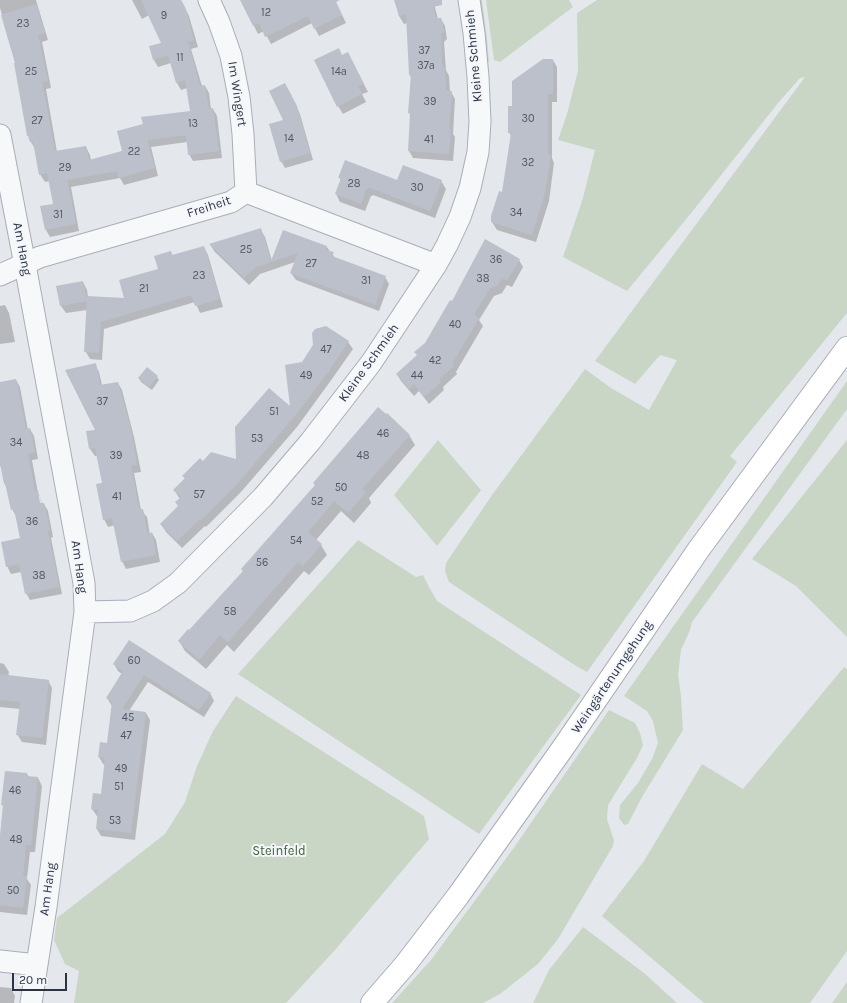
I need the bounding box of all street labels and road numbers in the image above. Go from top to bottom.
street label: Kleine Schmieh [462,9,486,103]
street label: Im Wingert [224,60,250,128]
street label: Freiheit [185,193,233,221]
street label: Am Hang [9,221,35,277]
street label: Kleine Schmieh [335,321,403,405]
street label: Am Hang [68,539,90,595]
street label: Weingärtenumgehung [568,617,656,737]
street label: Am Hang [37,861,59,917]

